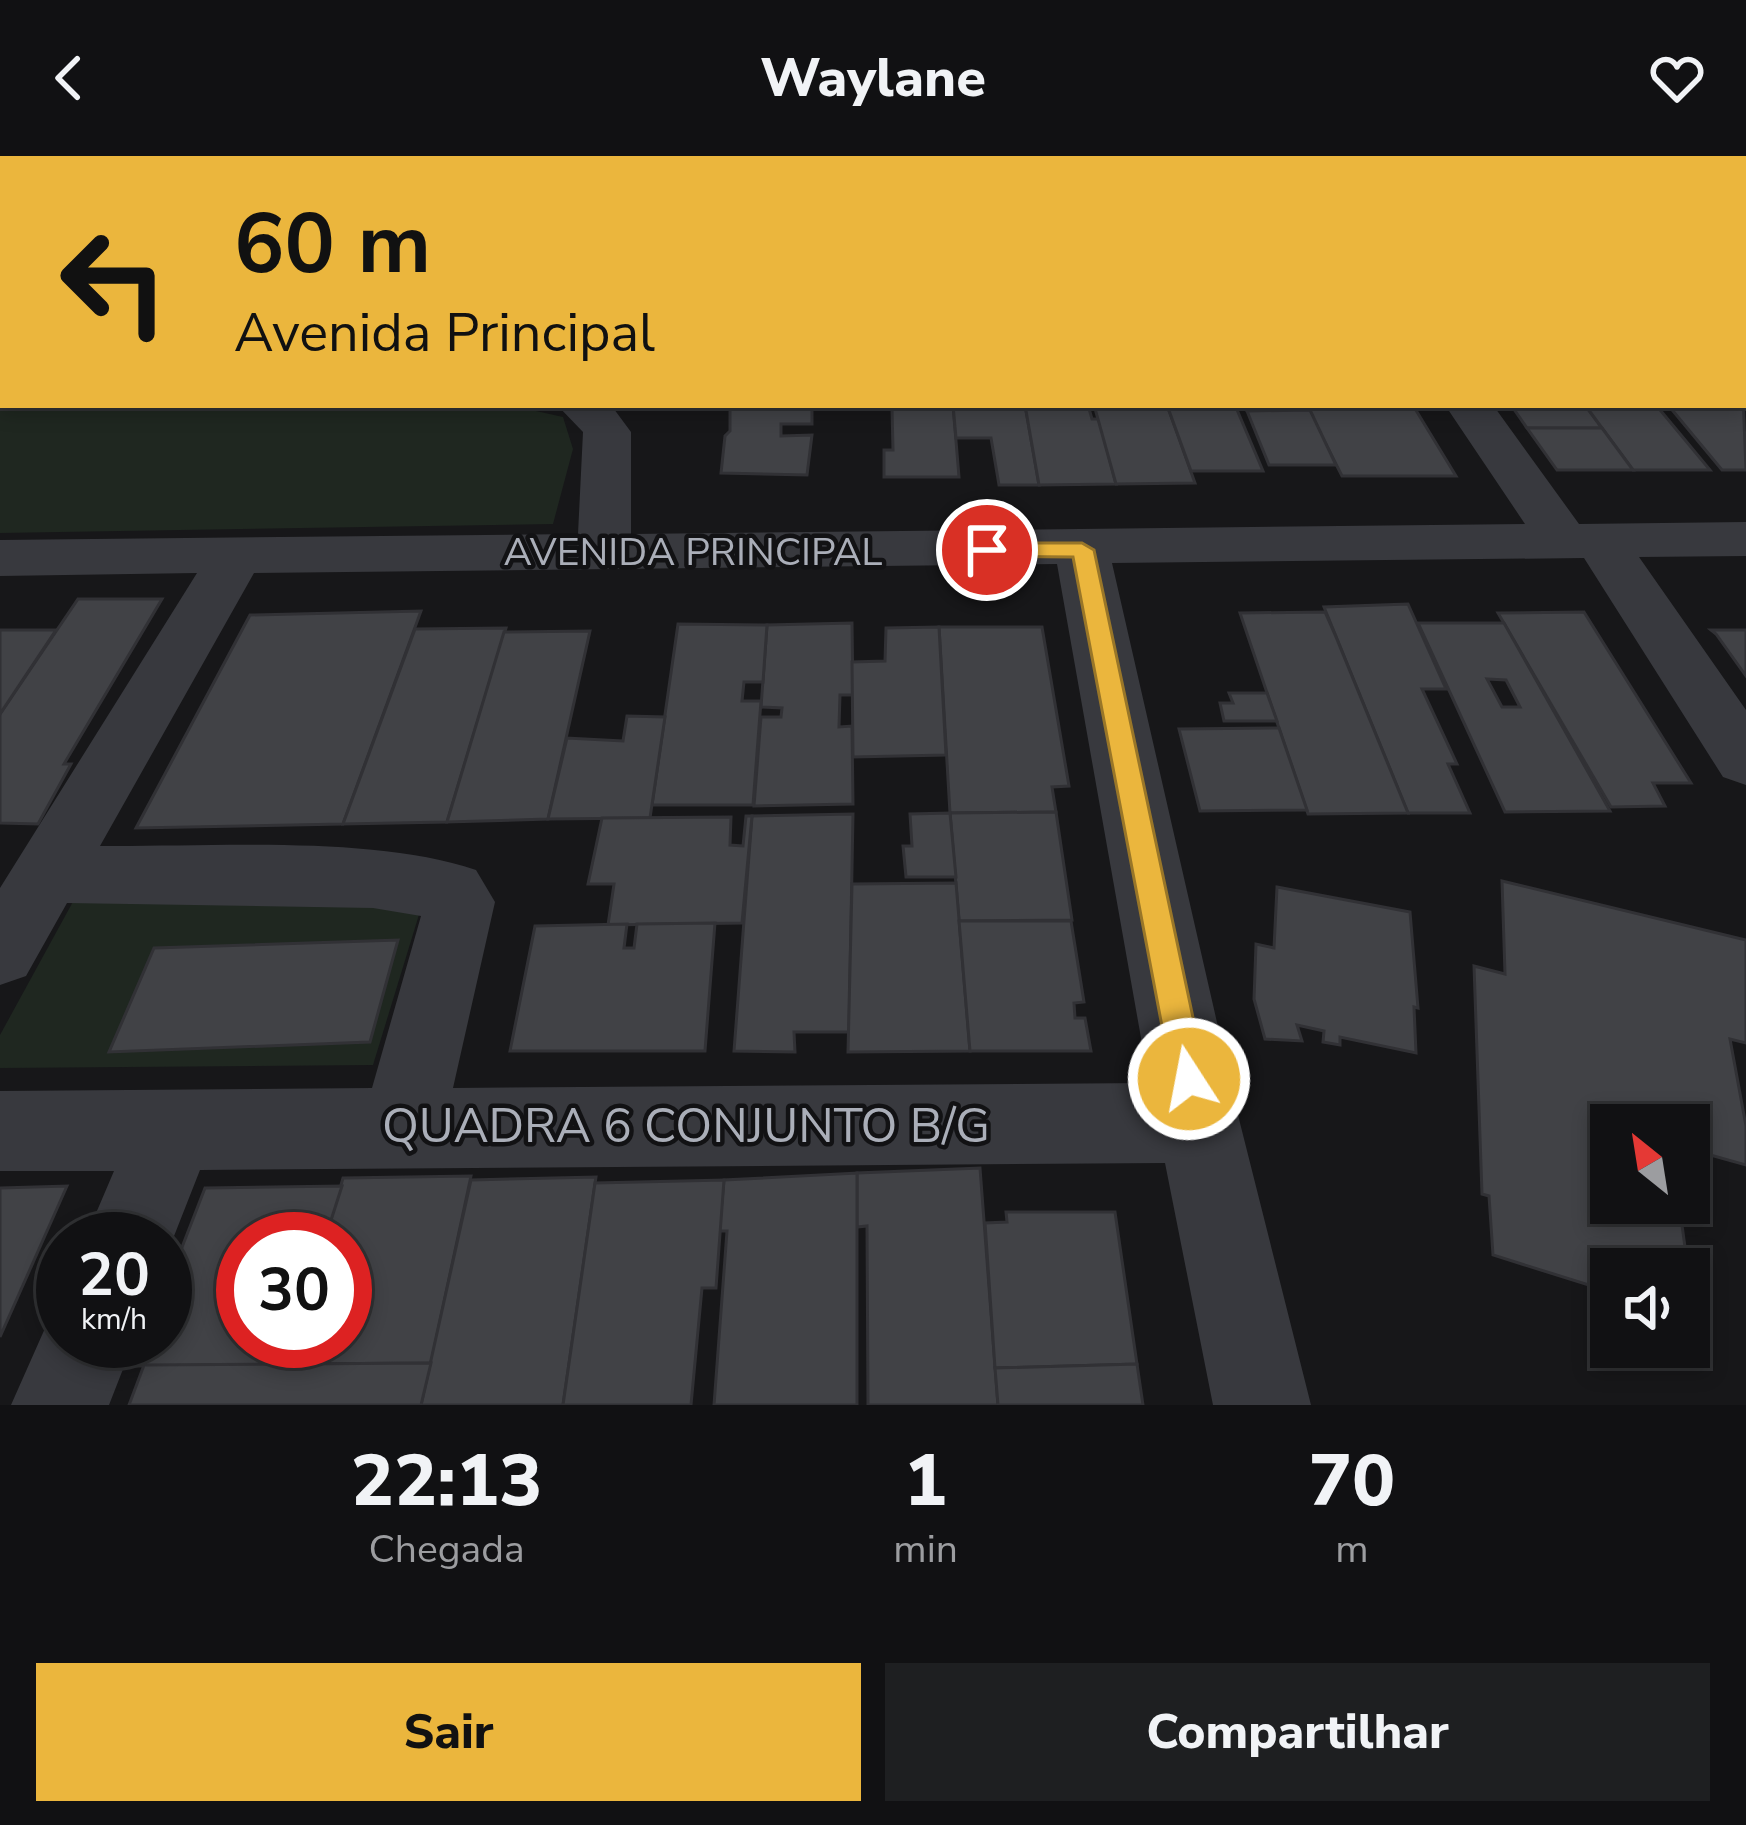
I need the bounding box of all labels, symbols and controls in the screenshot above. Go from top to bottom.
text: Waylane [760,41,986,115]
icon: back [36,45,102,111]
icon: heart [1644,45,1710,111]
text: 60 m [234,187,431,302]
icon: left [36,204,192,360]
text: Avenida Principal [234,296,655,370]
pin [936,499,1038,601]
icon: arrive [954,517,1020,583]
street label: AVENIDA PRINCIPAL [503,526,883,579]
position arrow [1126,1016,1252,1142]
street label: QUADRA 6 CONJUNTO B/G [382,1093,990,1159]
north arrow [1590,1104,1710,1224]
map controls [1590,1104,1710,1368]
speed limit sign: 30 [216,1212,372,1368]
text: 20 [78,1234,150,1316]
button: sound [1590,1248,1710,1368]
text: km/h [81,1299,147,1340]
text: 22:13 [351,1432,542,1530]
text: 1 [904,1432,947,1530]
text: 70 [1309,1432,1395,1530]
text: Chegada [369,1523,525,1576]
text: min [893,1523,958,1576]
text: m [1335,1523,1369,1576]
button: Sair [36,1663,861,1801]
button: Compartilhar [885,1663,1710,1801]

